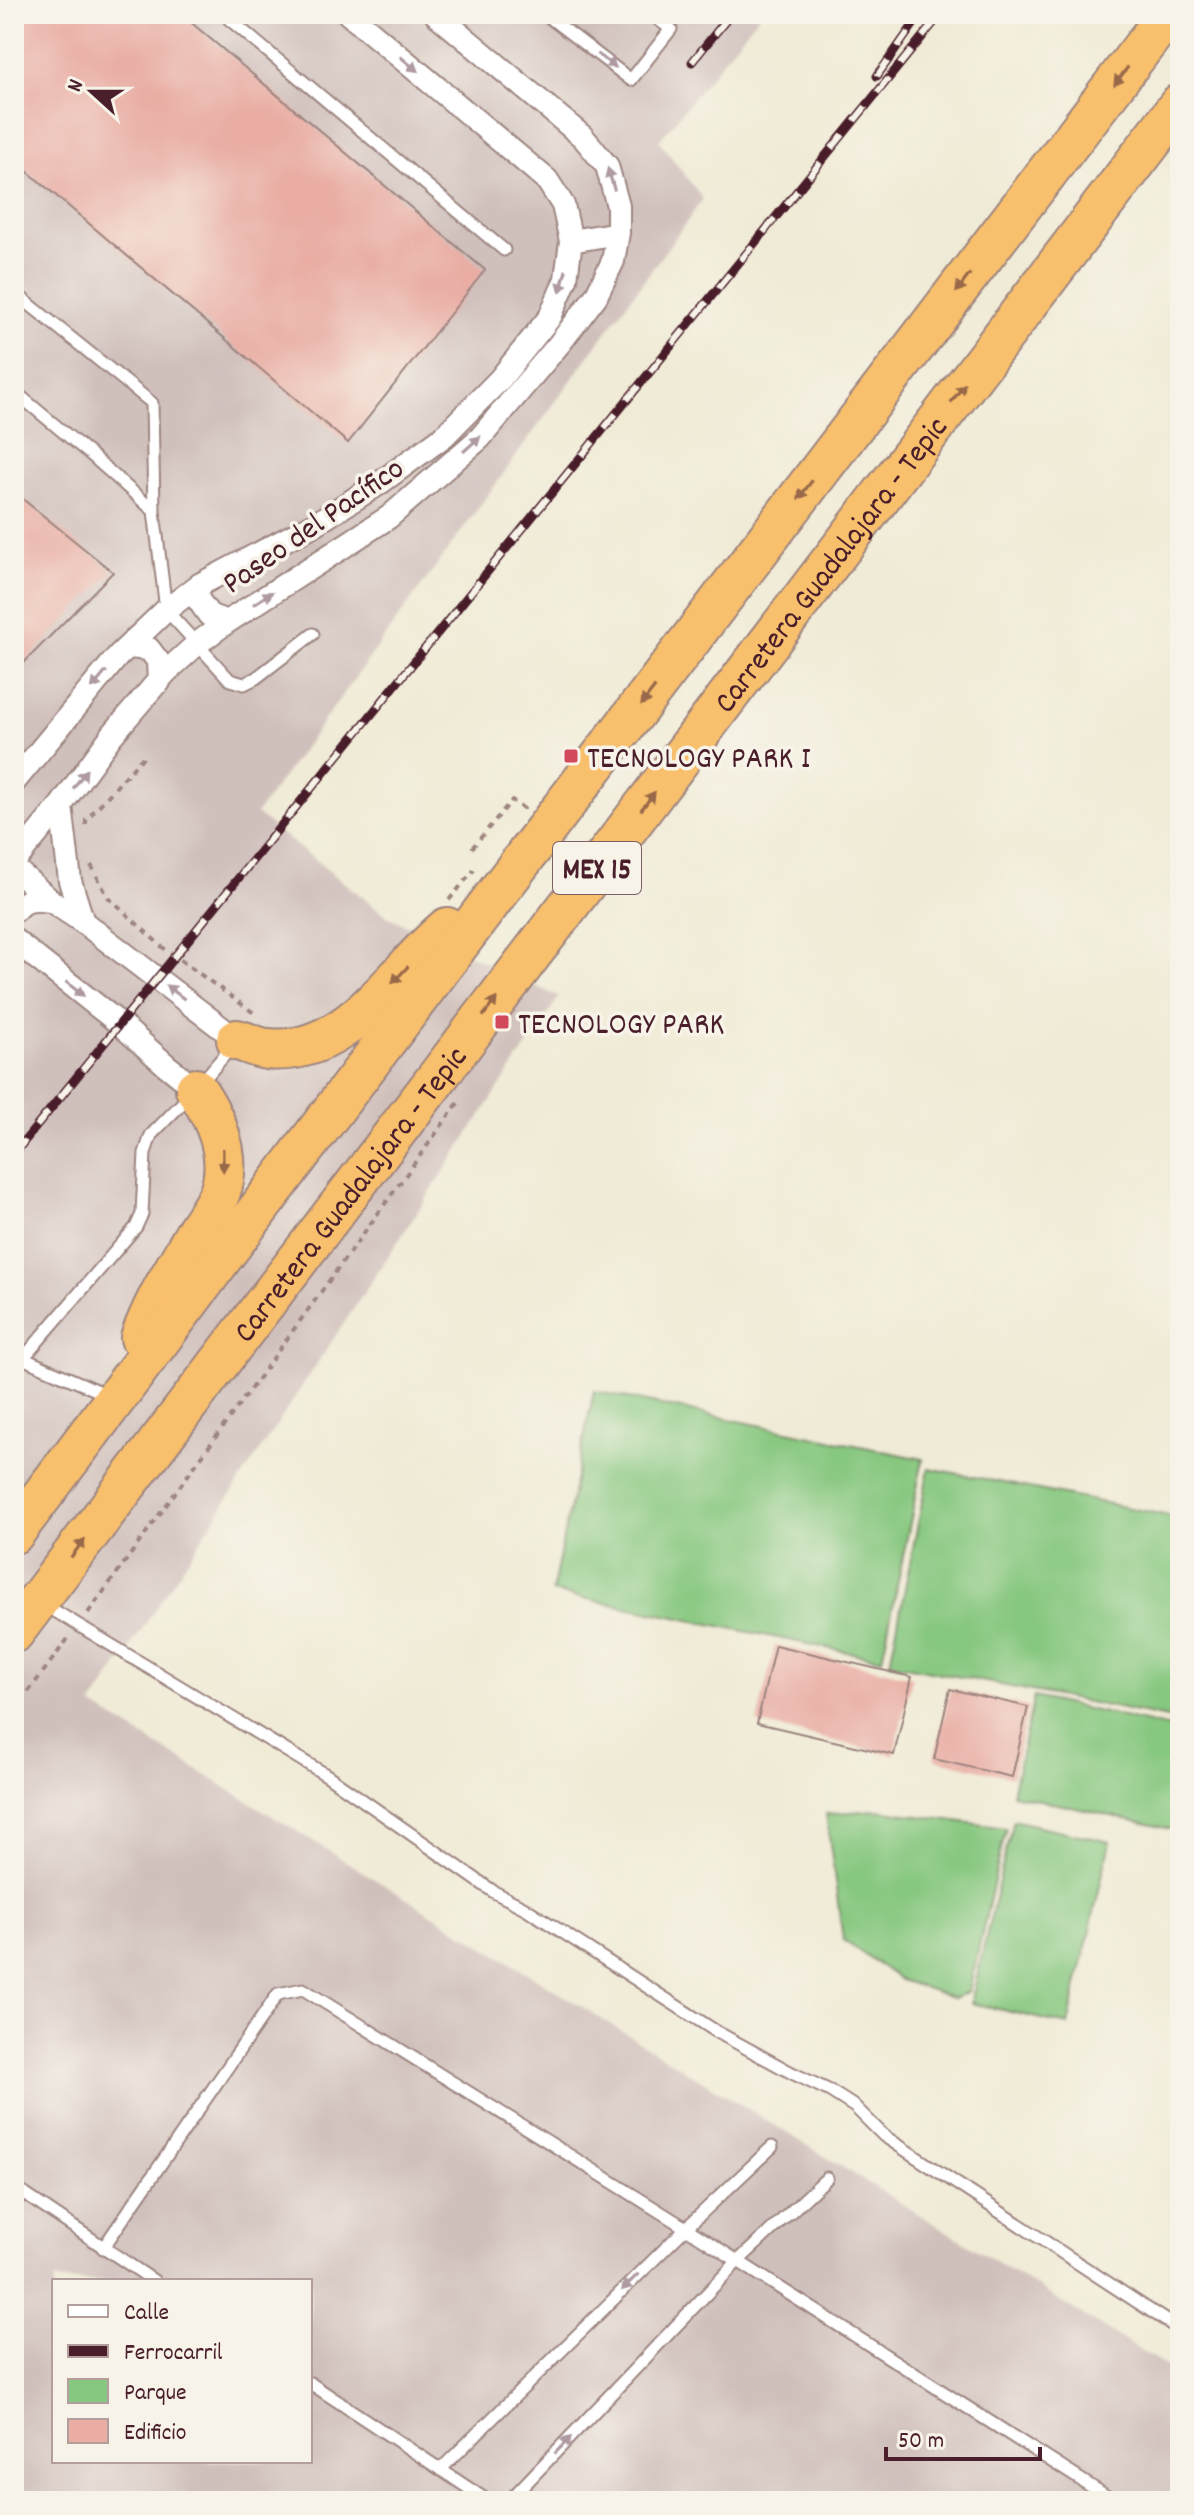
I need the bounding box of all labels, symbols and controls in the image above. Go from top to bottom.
north arrow [52,52,132,132]
one-way arrow [597,53,617,69]
one-way arrow [399,55,419,72]
one-way arrow [1113,66,1129,86]
text: N [60,75,93,97]
one-way arrow [604,166,617,190]
one-way arrow [557,269,569,294]
one-way arrow [956,273,972,293]
one-way arrow [950,383,966,404]
street label: Carretera Guadalajara - Tepic [705,408,962,725]
one-way arrow [463,436,482,454]
street label: Paseo del Pacífico [214,448,415,608]
one-way arrow [798,479,814,500]
one-way arrow [253,591,274,606]
one-way arrow [90,669,107,690]
one-way arrow [640,686,656,706]
place label: TECNOLOGY PARK I [587,738,811,784]
marker: TECNOLOGY PARK I [562,747,580,765]
one-way arrow [72,768,88,790]
one-way arrow [640,790,656,811]
road number: MEX 15 [553,842,641,894]
one-way arrow [391,965,409,984]
one-way arrow [65,980,85,996]
one-way arrow [165,984,185,1000]
one-way arrow [482,997,498,1017]
place label: TECNOLOGY PARK [518,1004,724,1050]
marker: TECNOLOGY PARK [493,1013,511,1031]
street label: Carretera Guadalajara - Tepic [225,1038,481,1354]
one-way arrow [216,1148,229,1173]
one-way arrow [70,1538,86,1558]
one-way arrow [621,2273,640,2291]
legend [52,2279,312,2463]
text: Calle [124,2297,169,2331]
text: Ferrocarril [124,2337,223,2371]
text: Parque [124,2377,187,2411]
scale bar [886,2411,1040,2461]
text: Edificio [124,2417,186,2451]
text: 50 m [898,2425,944,2459]
one-way arrow [553,2435,571,2454]

